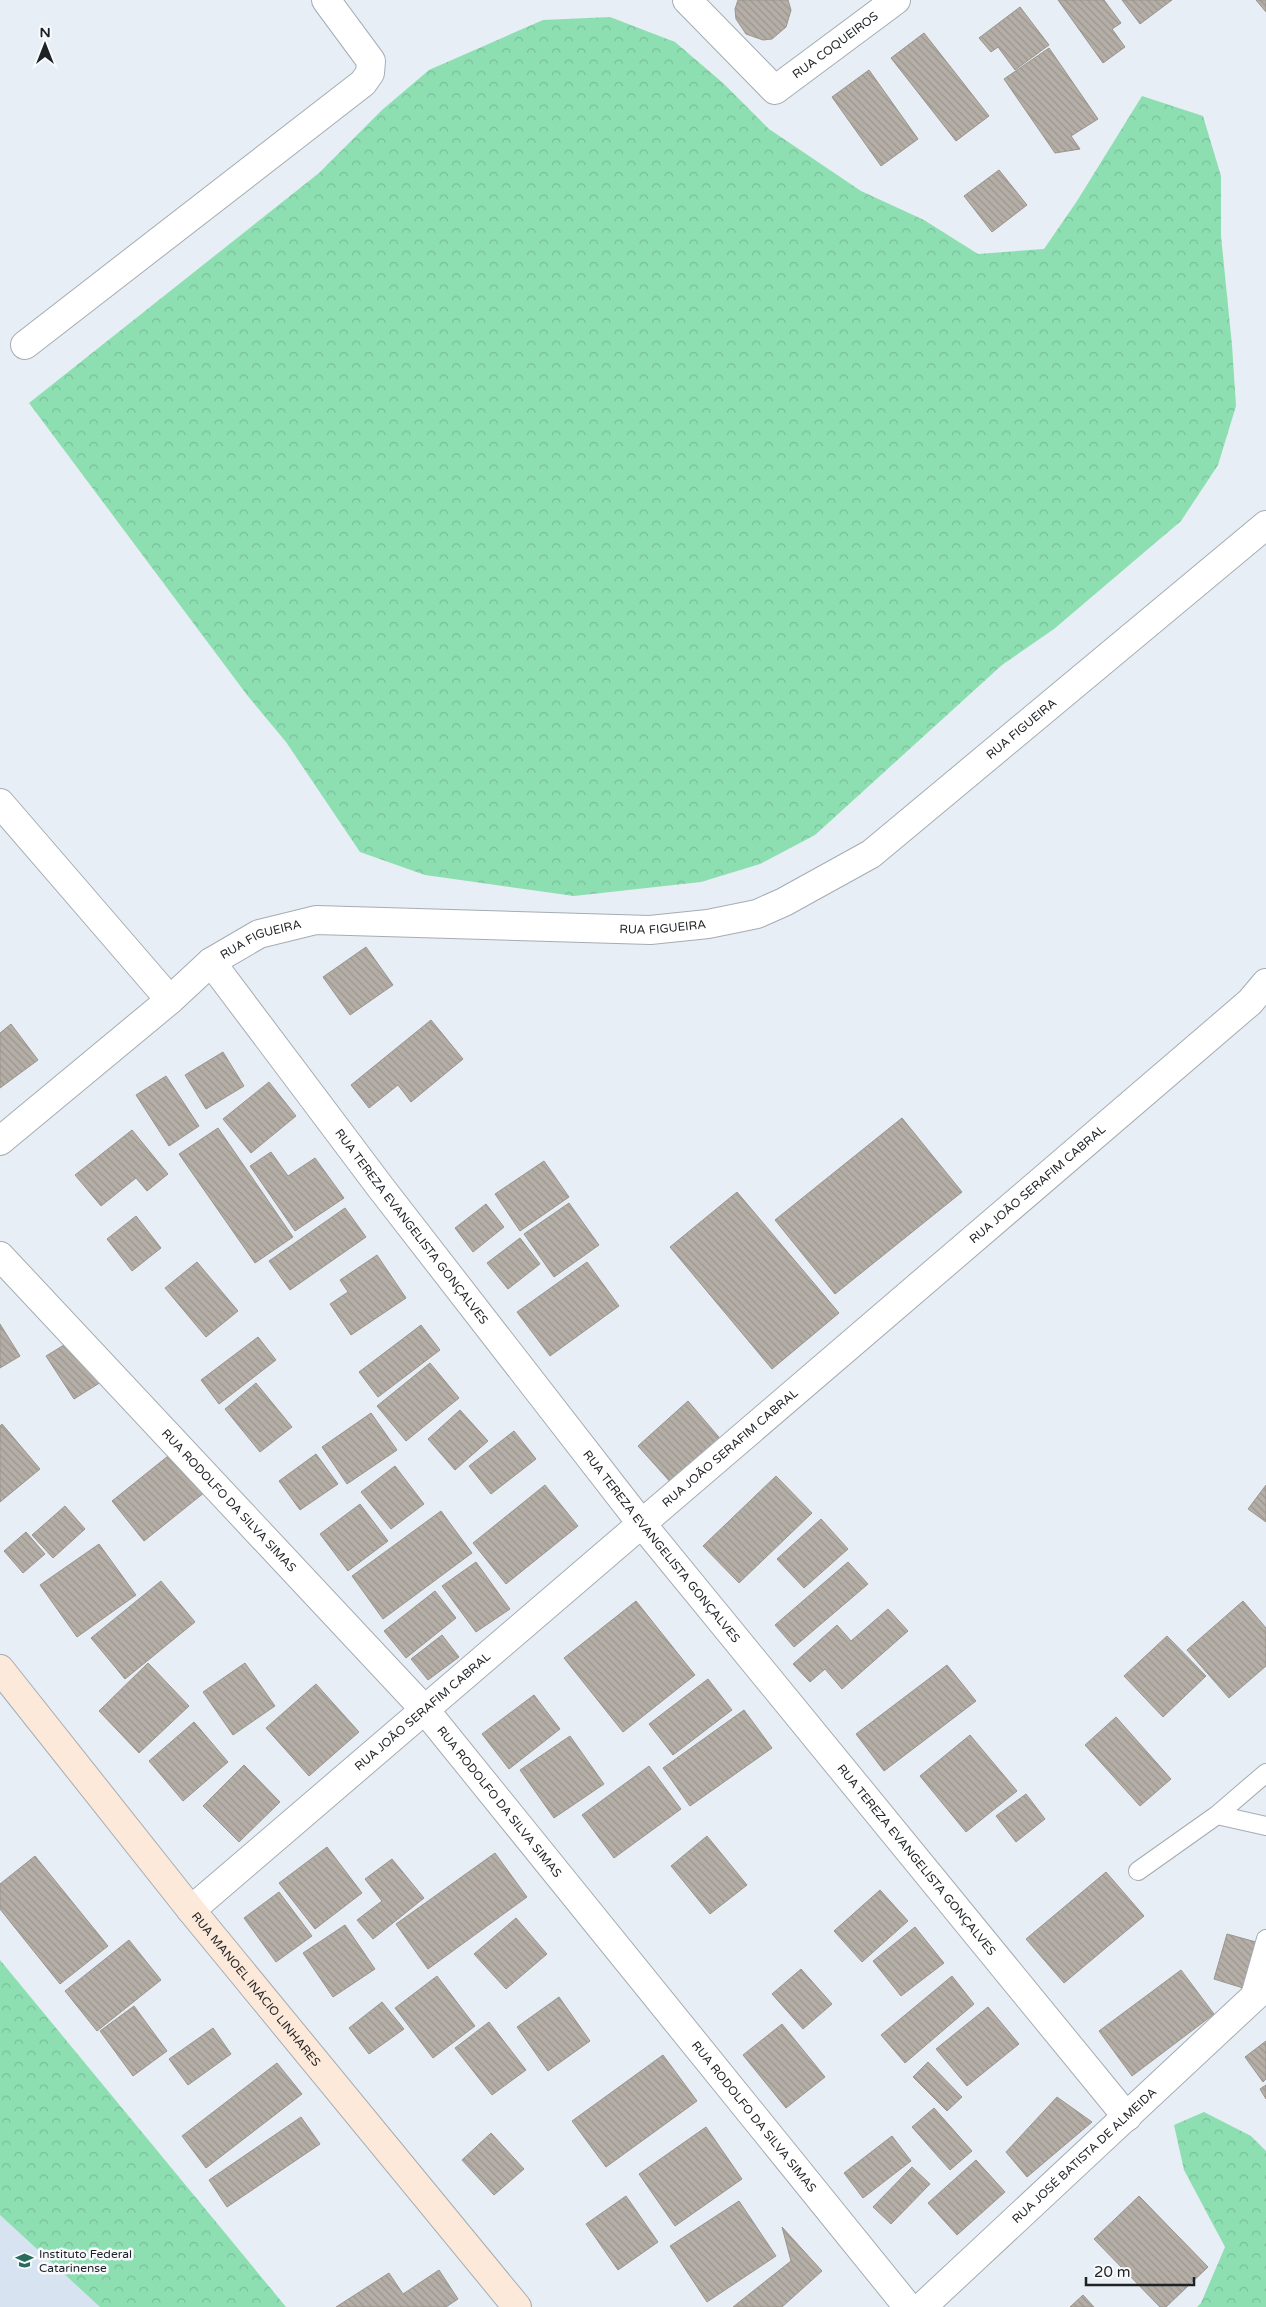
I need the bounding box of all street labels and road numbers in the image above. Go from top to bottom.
street label: RUA COQUEIROS [790,9,881,82]
street label: RUA FIGUEIRA [983,696,1059,762]
street label: RUA FIGUEIRA [218,917,303,962]
street label: RUA FIGUEIRA [619,917,707,937]
street label: RUA JOÃO SERAFIM CABRAL [967,1122,1108,1246]
street label: RUA TEREZA EVANGELISTA GONÇALVES [332,1126,491,1327]
street label: RUA JOÃO SERAFIM CABRAL [659,1386,801,1510]
street label: RUA RODOLFO DA SILVA SIMAS [159,1426,299,1575]
street label: RUA TEREZA EVANGELISTA GONÇALVES [580,1447,743,1645]
street label: RUA JOÃO SERAFIM CABRAL [352,1649,493,1774]
street label: RUA RODOLFO DA SILVA SIMAS [434,1724,565,1880]
street label: RUA TEREZA EVANGELISTA GONÇALVES [834,1761,999,1958]
street label: RUA MANOEL INÁCIO LINHARES [189,1909,323,2069]
street label: RUA RODOLFO DA SILVA SIMAS [689,2038,819,2195]
street label: RUA JOSÉ BATISTA DE ALMEIDA [1009,2085,1159,2226]

